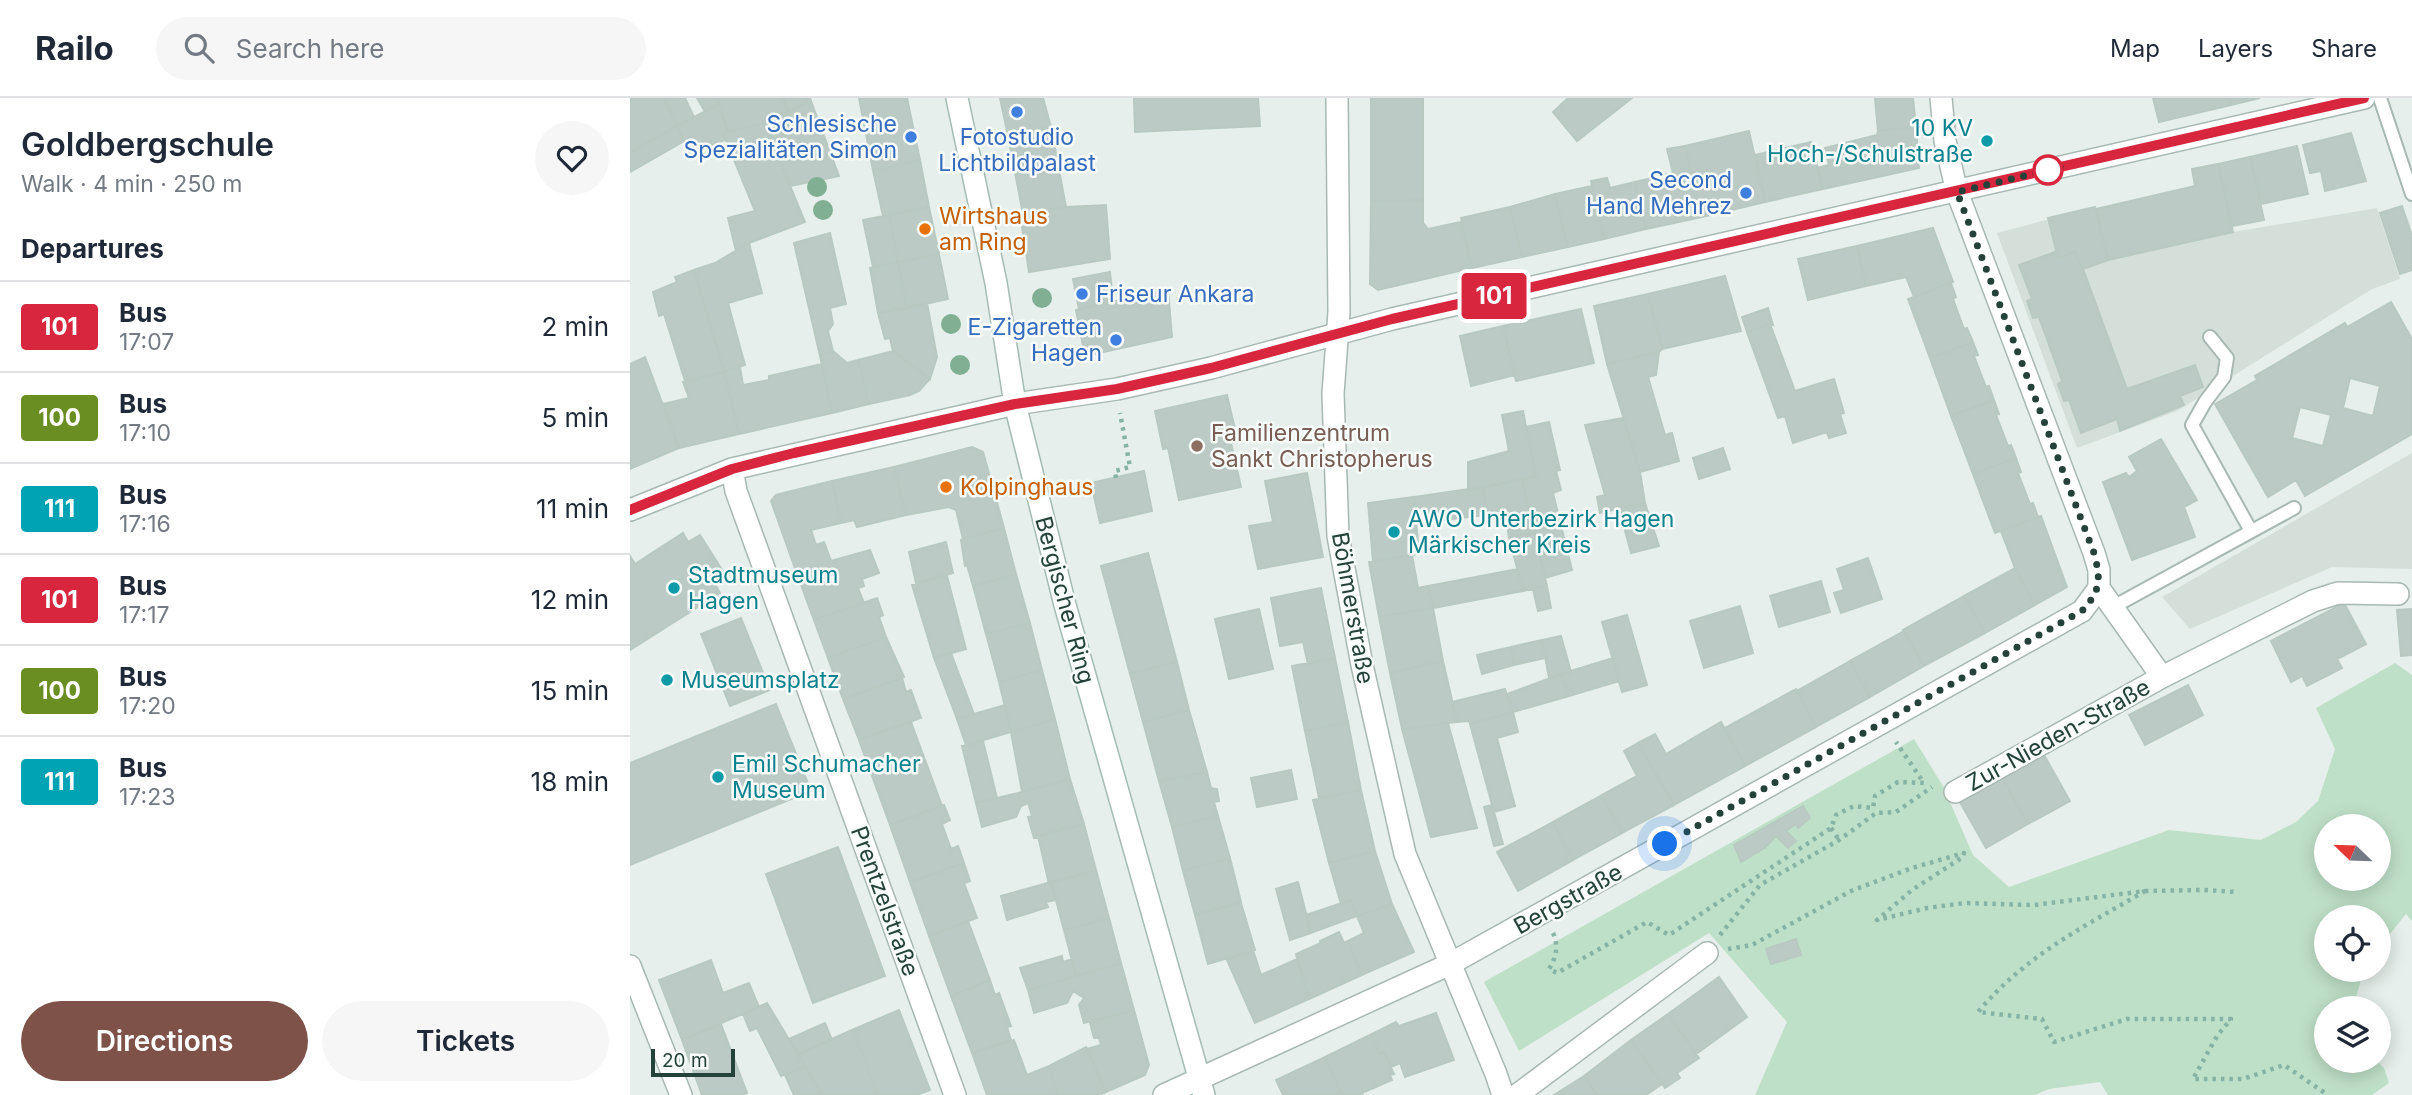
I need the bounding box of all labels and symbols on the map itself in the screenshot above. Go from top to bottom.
marker: Fotostudio Lichtbildpalast [1009,104,1025,120]
place label: Schlesische Spezialitäten Simon [684,110,897,164]
place label: 10 KV Hoch-/Schulstraße [1767,114,1973,168]
place label: Fotostudio Lichtbildpalast [938,123,1096,177]
marker: Schlesische Spezialitäten Simon [903,129,919,145]
marker: 10 KV Hoch-/Schulstraße [1979,133,1995,149]
unlabelled marker [2033,155,2063,185]
place label: Second Hand Mehrez [1586,166,1732,220]
marker: Second Hand Mehrez [1738,185,1754,201]
place label: Wirtshaus am Ring [939,202,1048,256]
marker: Wirtshaus am Ring [917,221,933,237]
line badge: 101 [1454,273,1534,319]
place label: Friseur Ankara [1096,280,1254,308]
marker: Friseur Ankara [1074,286,1090,302]
place label: E-Zigaretten Hagen [968,313,1102,367]
marker: E-Zigaretten Hagen [1108,332,1124,348]
place label: Familienzentrum Sankt Christopherus [1211,419,1433,473]
marker: Familienzentrum Sankt Christopherus [1189,438,1205,454]
place label: Kolpinghaus [960,473,1094,501]
marker: Kolpinghaus [938,479,954,495]
place label: AWO Unterbezirk Hagen Märkischer Kreis [1408,505,1674,559]
street label: Bergischer Ring [1029,513,1101,687]
marker: AWO Unterbezirk Hagen Märkischer Kreis [1386,524,1402,540]
street label: Böhmerstraße [1326,530,1380,686]
place label: Stadtmuseum Hagen [688,561,838,615]
marker: Stadtmuseum Hagen [666,580,682,596]
place label: Museumsplatz [681,666,840,694]
marker: Museumsplatz [659,672,675,688]
street label: Zur-Nieden-Straße [1961,673,2155,797]
place label: Emil Schumacher Museum [732,750,921,804]
marker: Emil Schumacher Museum [710,769,726,785]
north arrow [2314,814,2390,891]
street label: Prentzelstraße [845,822,925,980]
your location [1647,826,1682,861]
street label: Bergstraße [1509,858,1627,940]
scale bar [651,1046,735,1078]

